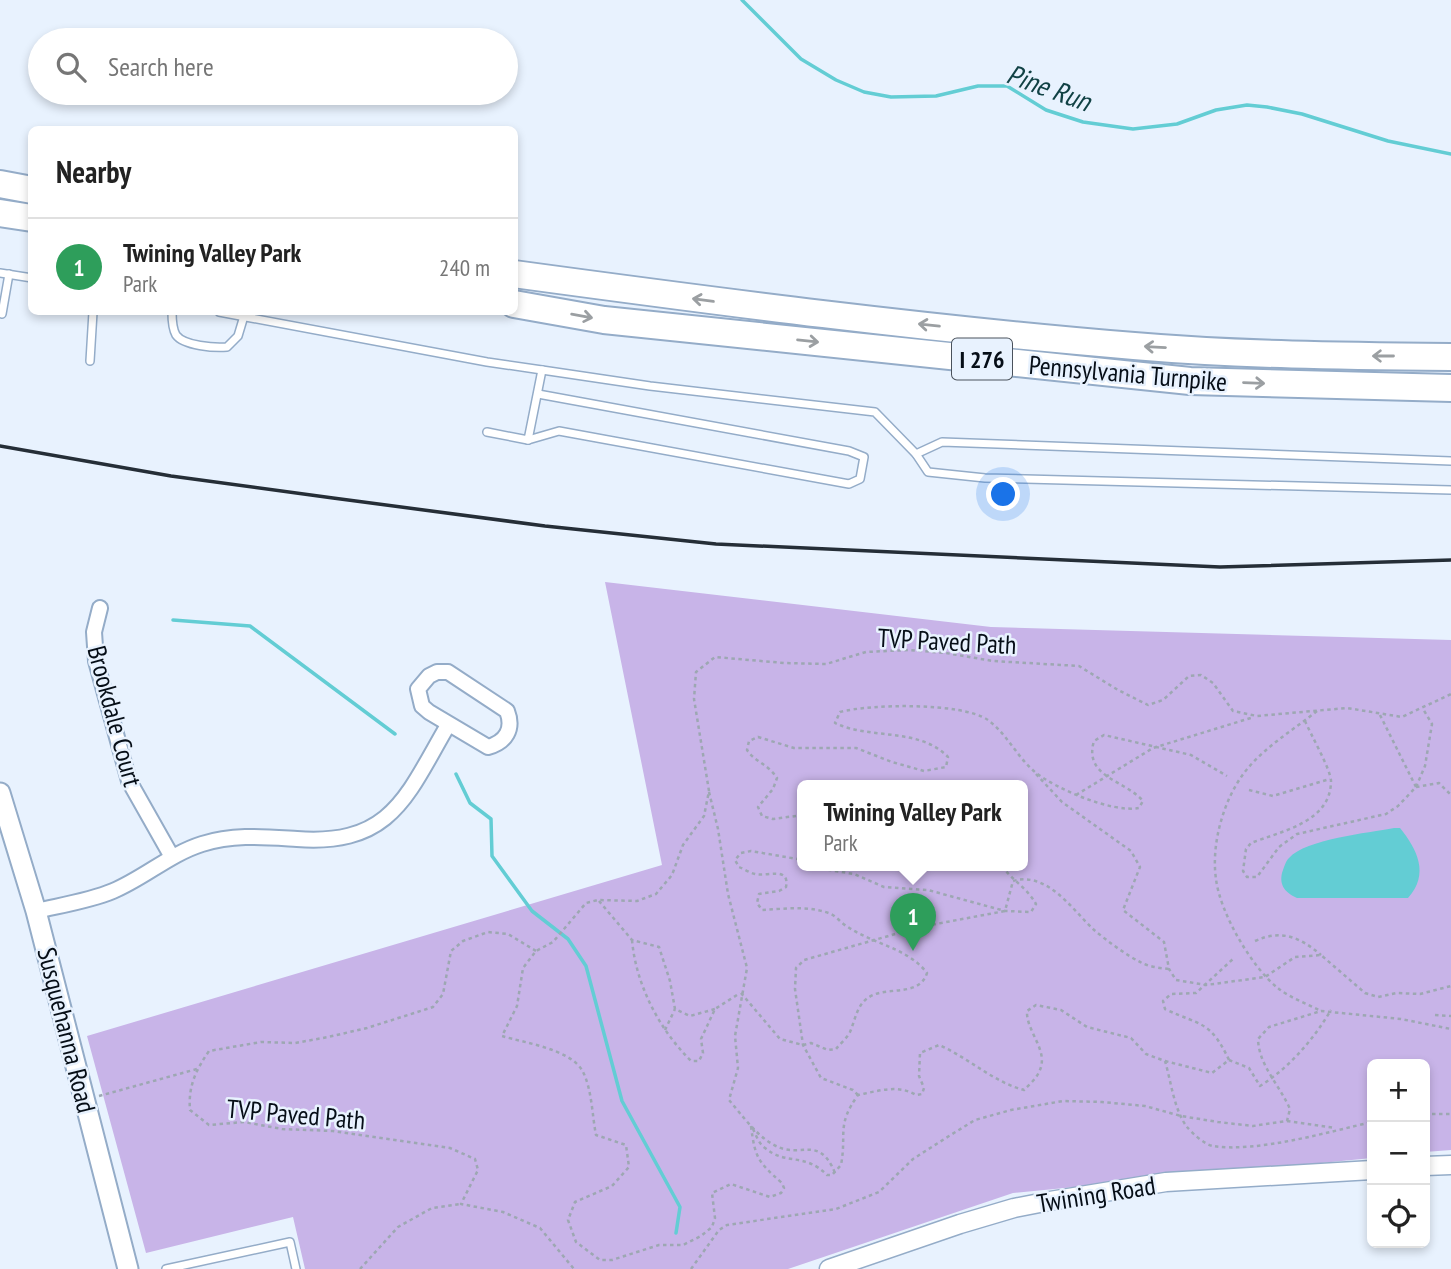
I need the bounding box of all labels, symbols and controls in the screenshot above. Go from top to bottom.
search box [28,28,518,105]
icon: search [52,48,90,86]
text: Search here [108,50,214,83]
water label: Pine Run [1002,55,1098,120]
text: Nearby [56,152,131,191]
text: Twining Valley Park [123,236,301,269]
text: 1 [74,253,85,282]
text: 240 m [439,253,490,282]
text: Park [123,269,157,298]
one-way arrow [692,293,715,306]
one-way arrow [570,310,593,324]
one-way arrow [918,318,941,331]
one-way arrow [796,335,819,348]
road number: I 276 [952,338,1012,380]
one-way arrow [1144,341,1167,354]
street label: Pennsylvania Turnpike [1028,348,1228,398]
one-way arrow [1372,349,1395,363]
one-way arrow [1242,376,1265,389]
your location [986,477,1020,511]
street label: TVP Paved Path [877,621,1017,661]
street label: Brookdale Court [80,642,150,790]
popup [797,780,1028,871]
text: Twining Valley Park [823,795,1002,828]
text: Park [823,828,858,857]
pin: 1 [890,893,936,951]
street label: Susquehanna Road [31,944,103,1116]
map controls [1367,1059,1430,1248]
button: + [1367,1059,1430,1122]
street label: TVP Paved Path [225,1092,367,1136]
button: − [1367,1122,1430,1185]
street label: Twining Road [1034,1168,1158,1220]
button: locate [1367,1185,1430,1248]

